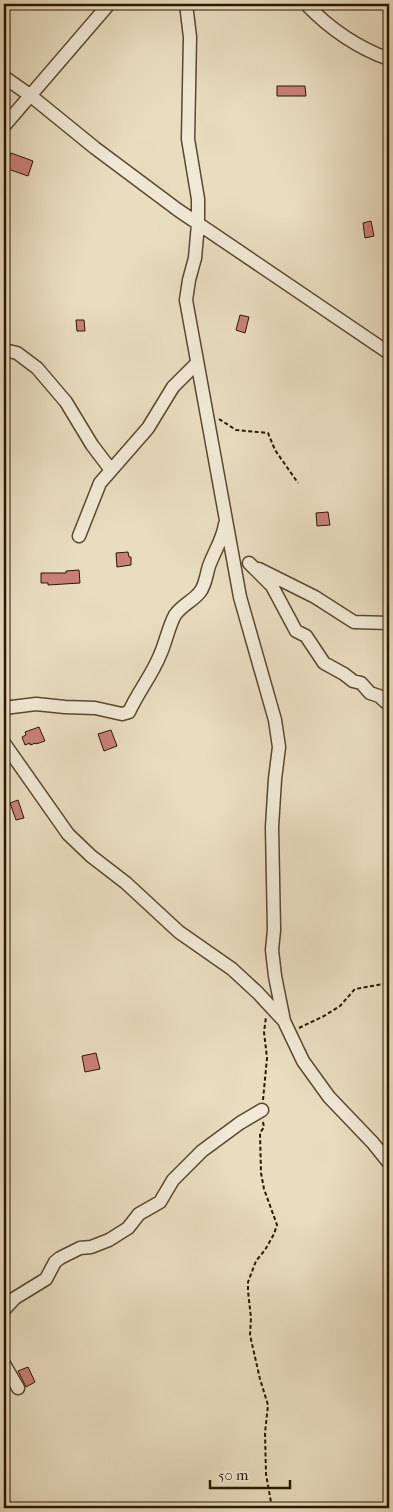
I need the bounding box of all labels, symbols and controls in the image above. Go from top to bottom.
scale bar [210,1457,290,1489]
text: 50 m [218,1466,249,1484]

